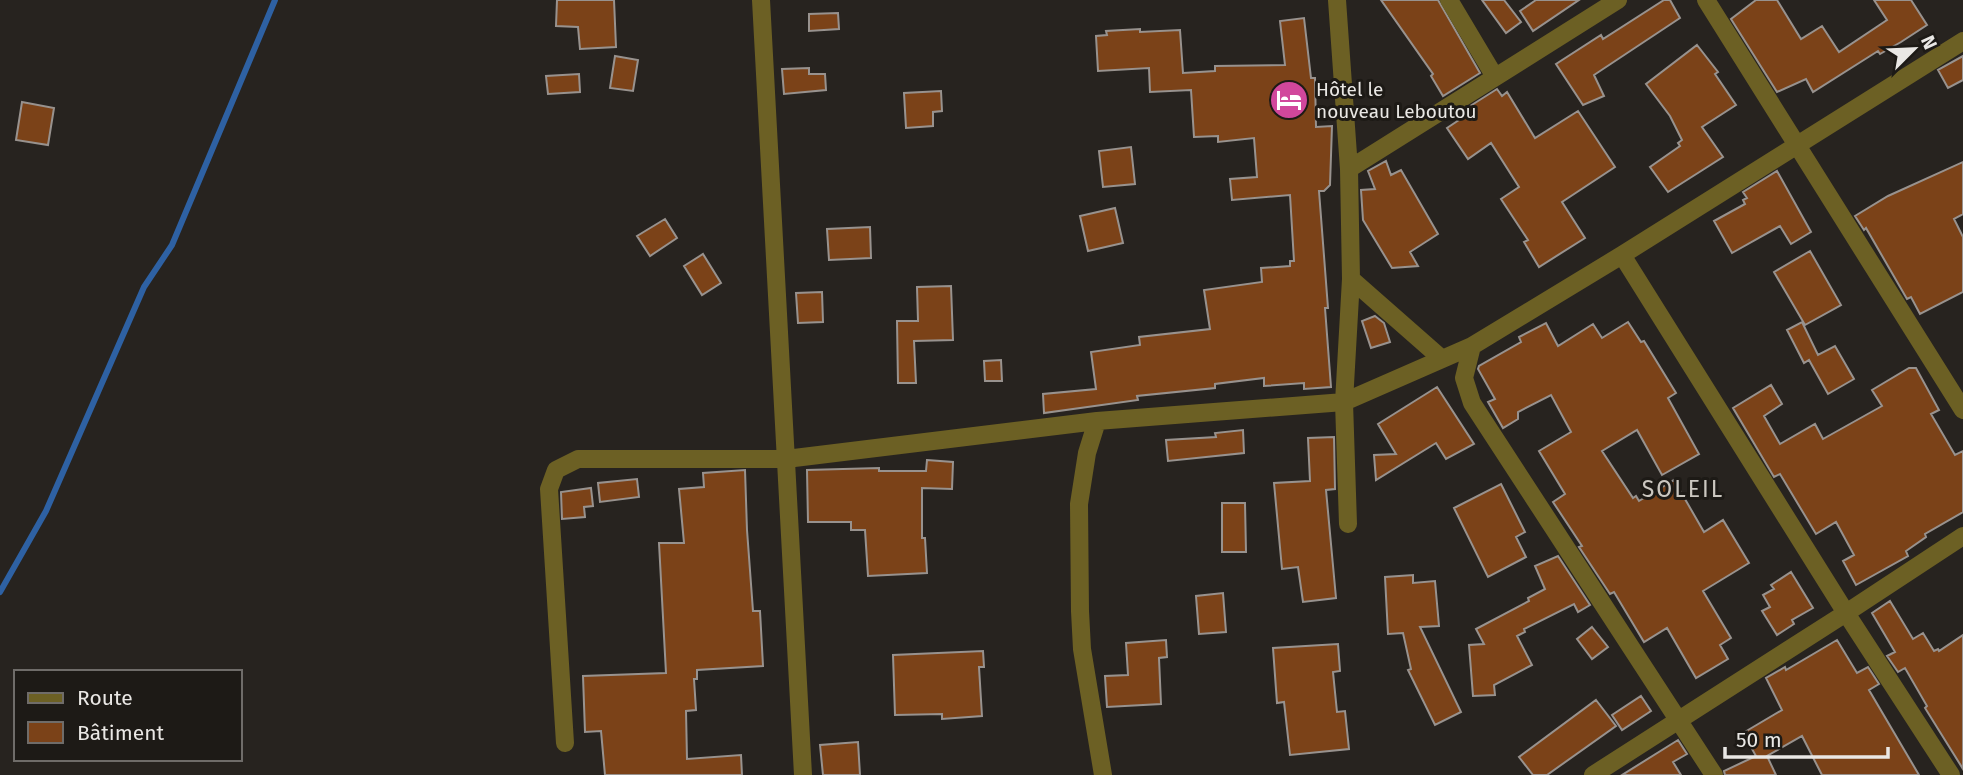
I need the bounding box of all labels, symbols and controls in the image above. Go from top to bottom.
north arrow [1879,14,1949,84]
text: N [1916,32,1942,53]
place label: Hôtel le nouveau Leboutou [1316,78,1477,123]
hotel icon: Hôtel le nouveau Leboutou [1268,79,1310,121]
district label: SOLEIL [1642,475,1724,503]
legend [14,670,242,761]
text: Route [77,685,133,711]
scale bar [1725,716,1888,760]
text: Bâtiment [77,720,164,746]
text: 50 m [1736,727,1782,753]

